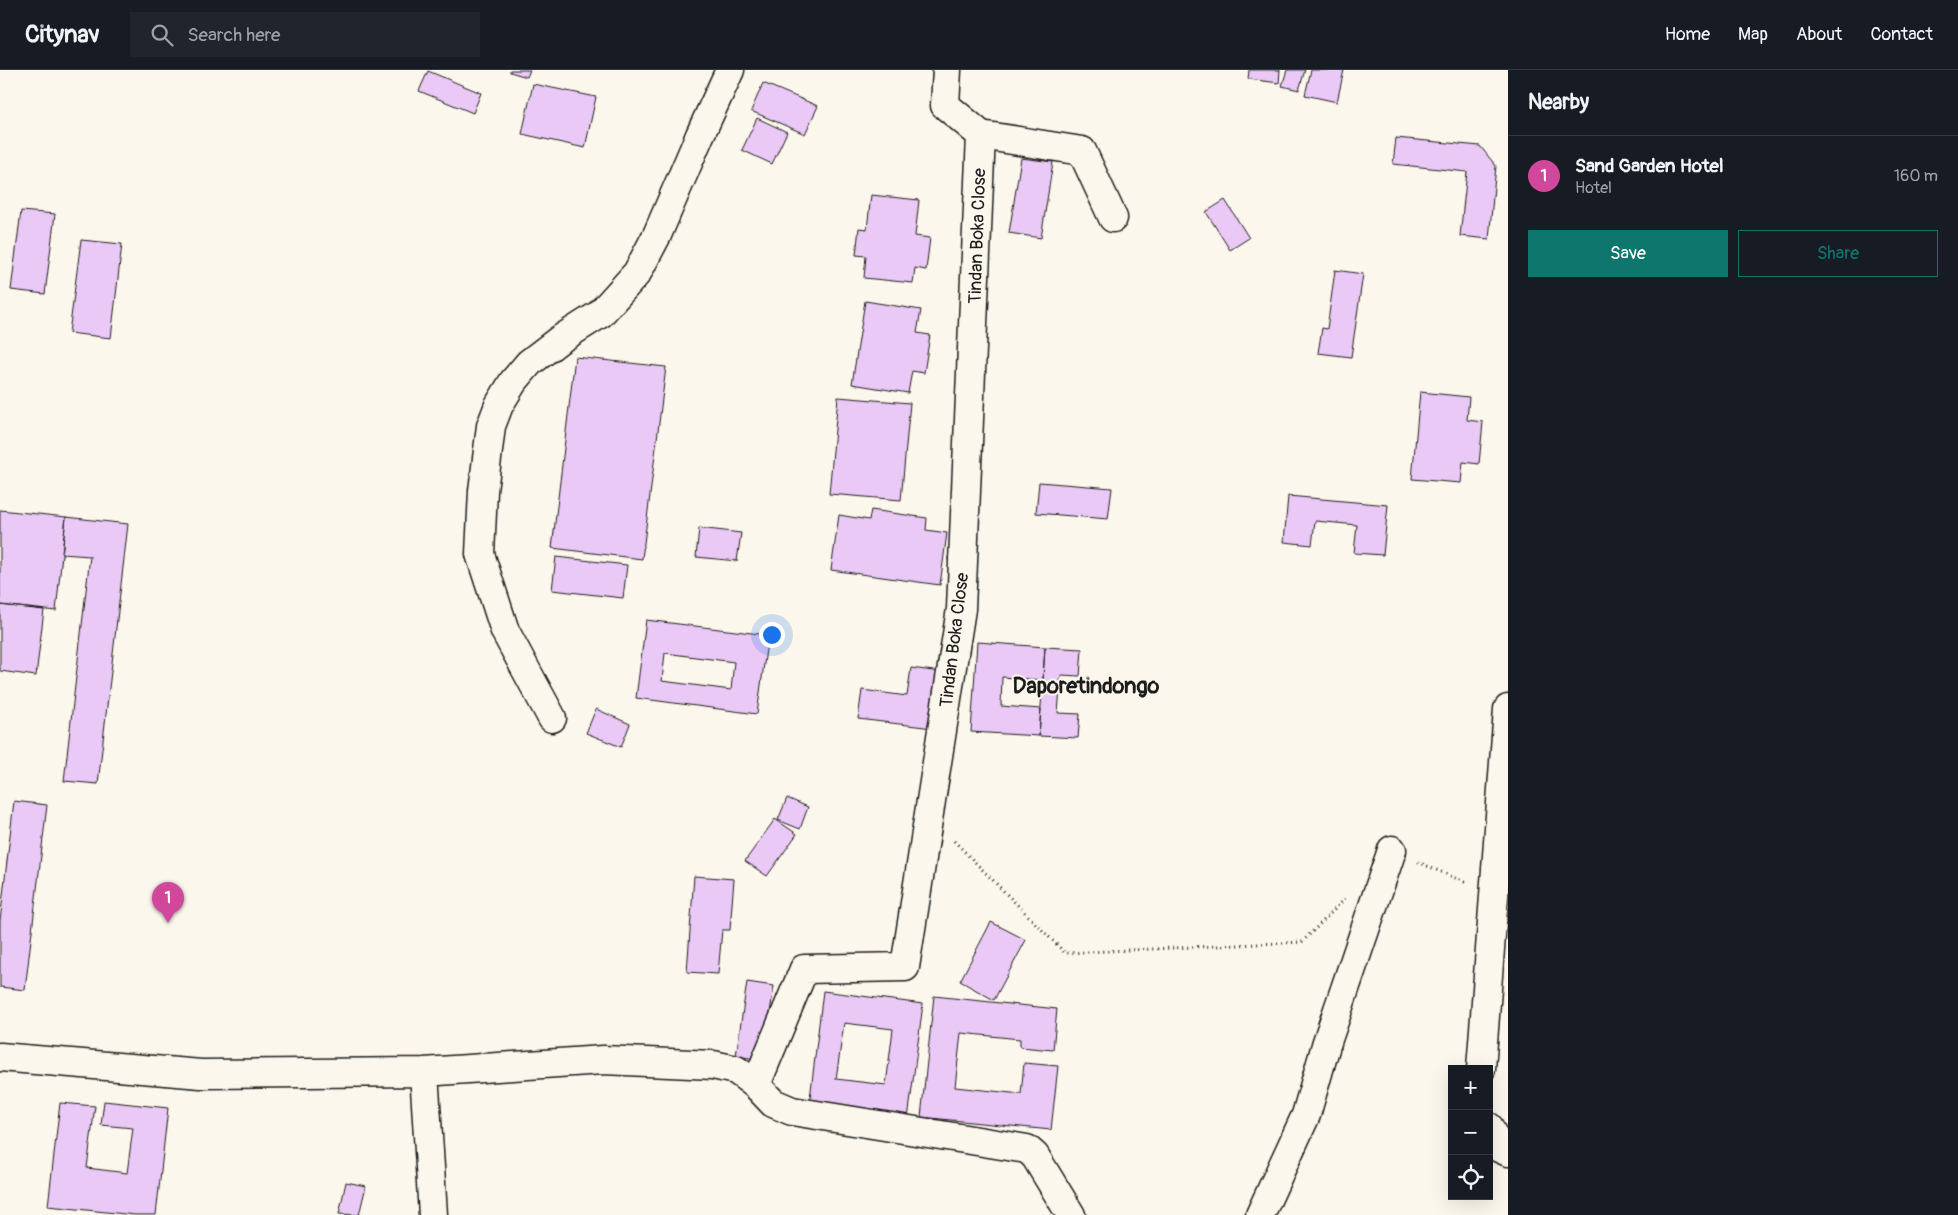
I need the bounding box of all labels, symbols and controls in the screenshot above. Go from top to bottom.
search box [130,12,480,57]
text: Citynav [25,20,100,49]
icon: search [148,21,176,49]
text: Search here [188,23,280,47]
text: Home [1665,23,1710,46]
text: Map [1738,23,1768,46]
text: About [1796,23,1842,46]
text: Contact [1870,23,1933,46]
text: Nearby [1528,89,1589,116]
text: Sand Garden Hotel [1575,154,1724,178]
text: 1 [1541,166,1547,186]
text: 160 m [1894,166,1938,186]
street label: Tindan Boka Close [964,168,991,304]
text: Hotel [1575,178,1612,198]
button: Save [1528,230,1728,277]
button: Share [1738,230,1938,277]
street label: Tindan Boka Close [935,571,974,709]
your location [759,622,785,648]
district label: Daporetindongo [1013,672,1160,700]
pin: 1 [152,882,184,923]
map controls [1448,1065,1493,1200]
button: + [1448,1065,1493,1110]
button: − [1448,1110,1493,1155]
button: locate [1448,1155,1493,1200]

